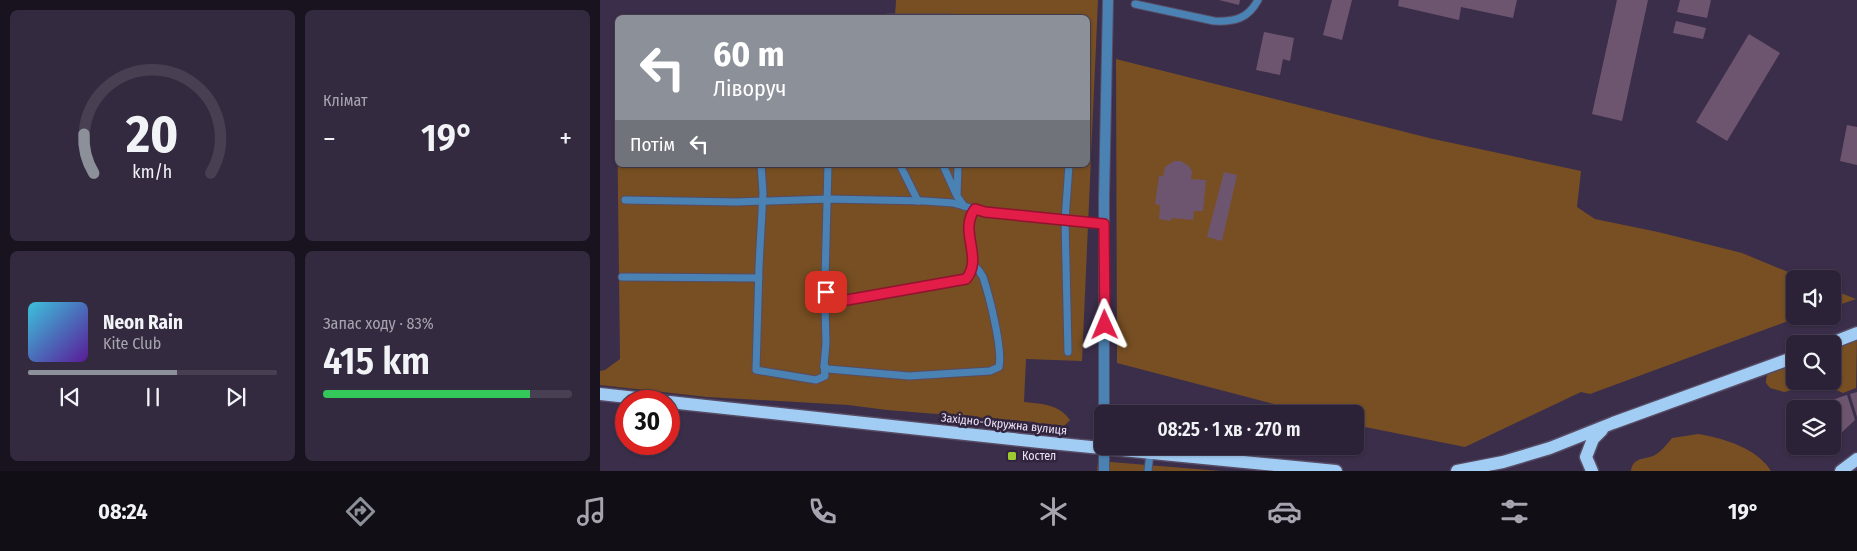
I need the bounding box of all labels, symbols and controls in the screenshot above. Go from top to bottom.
text: 60 m [713,33,784,75]
icon: left [630,35,695,100]
text: Ліворуч [713,75,786,102]
text: Клімат [323,91,368,110]
text: 20 [125,103,179,166]
text: 19° [421,115,474,161]
text: − [323,122,336,155]
text: + [559,122,572,155]
icon: left [685,130,713,158]
text: Потім [630,133,675,156]
text: km/h [133,161,172,183]
map controls [1786,270,1841,455]
button: sound [1786,270,1841,325]
pin [805,271,847,313]
icon: arrive [812,278,840,306]
position arrow [1078,298,1130,350]
text: Neon Rain [103,311,183,334]
text: Запас ходу · 83% [323,314,434,333]
text: Kite Club [103,334,161,353]
button: search [1786,335,1841,390]
text: 415 km [323,338,430,384]
icon: previous [56,383,84,411]
icon: pause [139,383,167,411]
icon: next [222,383,250,411]
speed limit sign: 30 [615,390,680,455]
button: layers [1786,400,1841,455]
street label: Західно-Окружна вулиця [940,410,1068,438]
text: 08:25 · 1 хв · 270 m [1157,418,1301,441]
place label: Костел [1022,449,1056,463]
marker: Костел [1006,450,1018,462]
icon: directions [343,494,378,529]
icon: music [574,494,609,529]
icon: phone [805,494,840,529]
icon: climate [1036,494,1071,529]
icon: car [1267,494,1302,529]
icon: filters [1497,494,1532,529]
text: 08:24 [98,498,148,525]
text: 19° [1728,498,1759,525]

